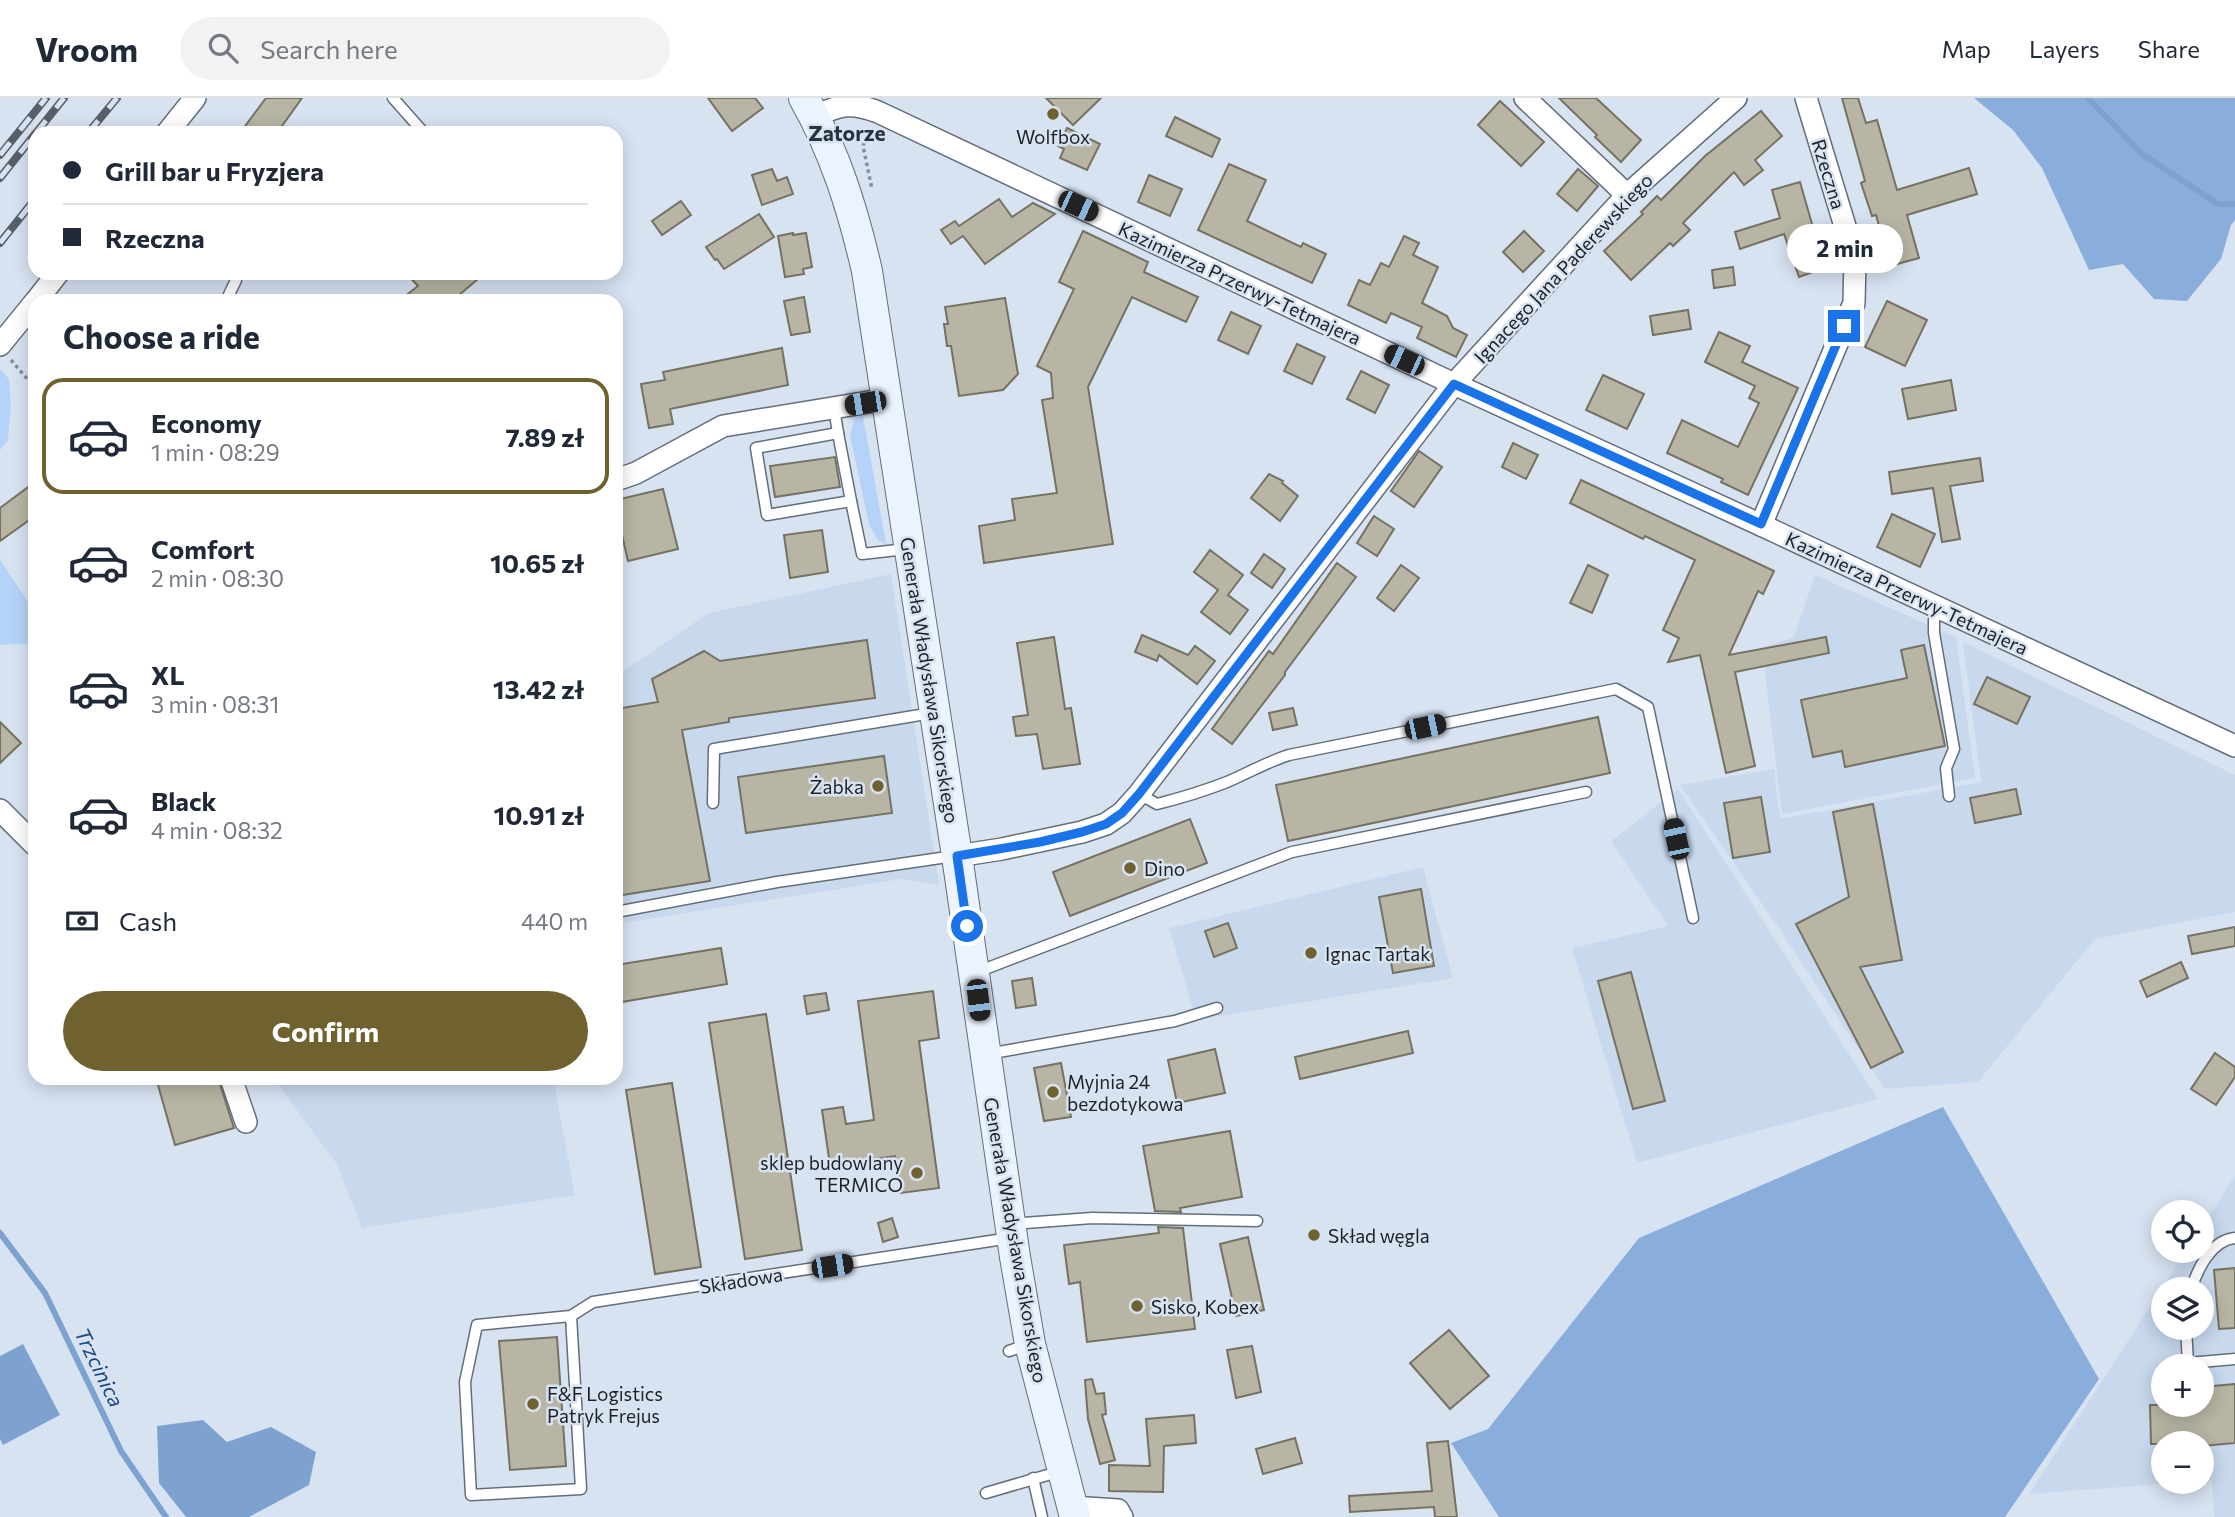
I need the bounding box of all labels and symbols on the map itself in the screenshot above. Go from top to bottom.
marker: Wolfbox [1045,106,1061,122]
district label: Zatorze [808,120,886,145]
place label: Wolfbox [1016,125,1090,148]
street label: Rzeczna [1807,136,1851,212]
street label: Ignacego Jana Paderewskiego [1469,168,1657,368]
car [1055,188,1102,224]
street label: Kazimierza Przerwy-Tetmajera [1115,217,1365,349]
callout: 2 min [1786,224,1902,274]
route end [1828,310,1860,342]
car [1381,342,1428,378]
car [843,389,888,417]
street label: Kazimierza Przerwy-Tetmajera [1782,527,2032,659]
street label: Generała Władysława Sikorskiego [896,535,964,825]
car [1403,712,1448,742]
place label: Żabka [810,775,864,798]
marker: Żabka [870,778,886,794]
car [1662,816,1691,862]
place label: Dino [1144,857,1185,880]
marker: Dino [1122,860,1138,876]
route start [951,910,983,942]
place label: Ignac Tartak [1325,942,1431,965]
marker: Ignac Tartak [1303,945,1319,961]
car [966,978,991,1022]
place label: Myjnia 24 bezdotykowa [1067,1070,1183,1115]
marker: Myjnia 24 bezdotykowa [1045,1084,1061,1100]
street label: Generała Władysława Sikorskiego [980,1095,1052,1385]
place label: sklep budowlany TERMICO [760,1151,903,1196]
marker: sklep budowlany TERMICO [909,1165,925,1181]
place label: Skład węgla [1328,1224,1430,1247]
marker: Skład węgla [1306,1227,1322,1243]
car [810,1252,855,1280]
street label: Składowa [698,1262,784,1298]
place label: Sisko, Kobex [1151,1295,1259,1318]
marker: Sisko, Kobex [1129,1298,1145,1314]
water label: Trzcinica [70,1323,130,1411]
place label: F&F Logistics Patryk Frejus [547,1382,663,1427]
marker: F&F Logistics Patryk Frejus [525,1396,541,1412]

